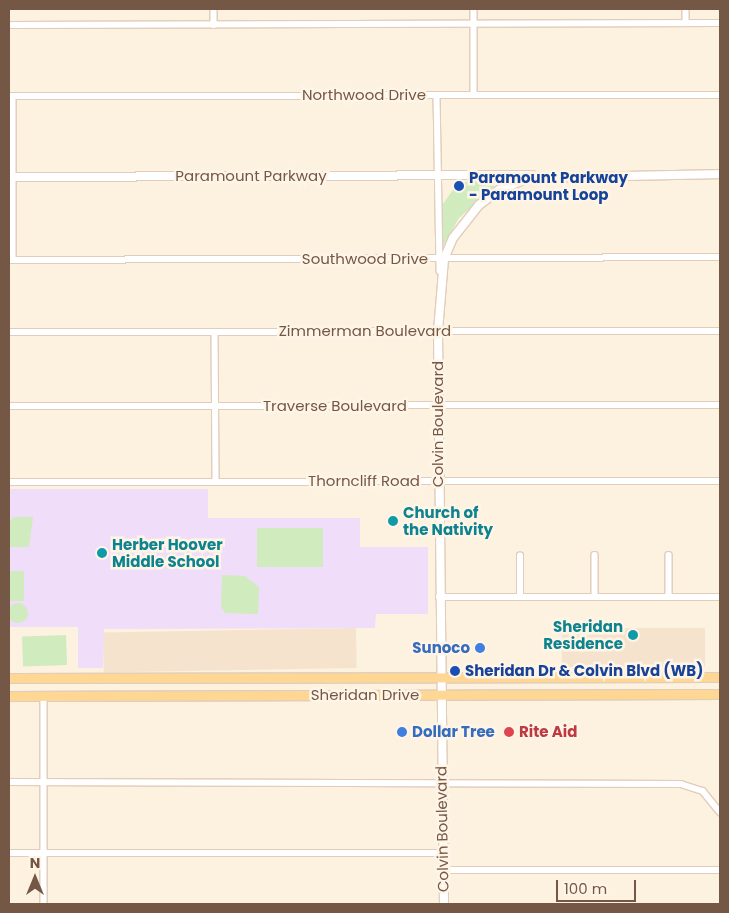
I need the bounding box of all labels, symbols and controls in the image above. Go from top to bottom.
street label: Northwood Drive [302,86,426,104]
street label: Paramount Parkway [175,167,327,185]
place label: Paramount Parkway - Paramount Loop [469,168,628,203]
marker: Paramount Parkway - Paramount Loop [453,180,465,192]
street label: Southwood Drive [302,250,428,268]
street label: Zimmerman Boulevard [279,322,451,340]
street label: Colvin Boulevard [429,361,447,487]
street label: Traverse Boulevard [263,397,407,415]
street label: Thorncliff Road [308,472,420,490]
place label: Church of the Nativity [403,503,493,538]
marker: Church of the Nativity [387,515,399,527]
place label: Herber Hoover Middle School [112,535,223,570]
marker: Herber Hoover Middle School [96,547,108,559]
place label: Sheridan Residence [543,617,623,652]
marker: Sheridan Residence [627,629,639,641]
place label: Sunoco [412,639,470,657]
marker: Sunoco [474,642,486,654]
place label: Sheridan Dr & Colvin Blvd (WB) [465,662,703,680]
marker: Sheridan Dr & Colvin Blvd (WB) [449,665,461,677]
street label: Sheridan Drive [311,686,419,704]
place label: Dollar Tree [412,723,495,741]
place label: Rite Aid [519,723,577,741]
marker: Dollar Tree [396,726,408,738]
marker: Rite Aid [503,726,515,738]
street label: Colvin Boulevard [432,766,452,892]
north arrow [10,853,60,903]
text: N [30,853,40,873]
scale bar [559,870,639,902]
text: 100 m [564,878,607,899]

